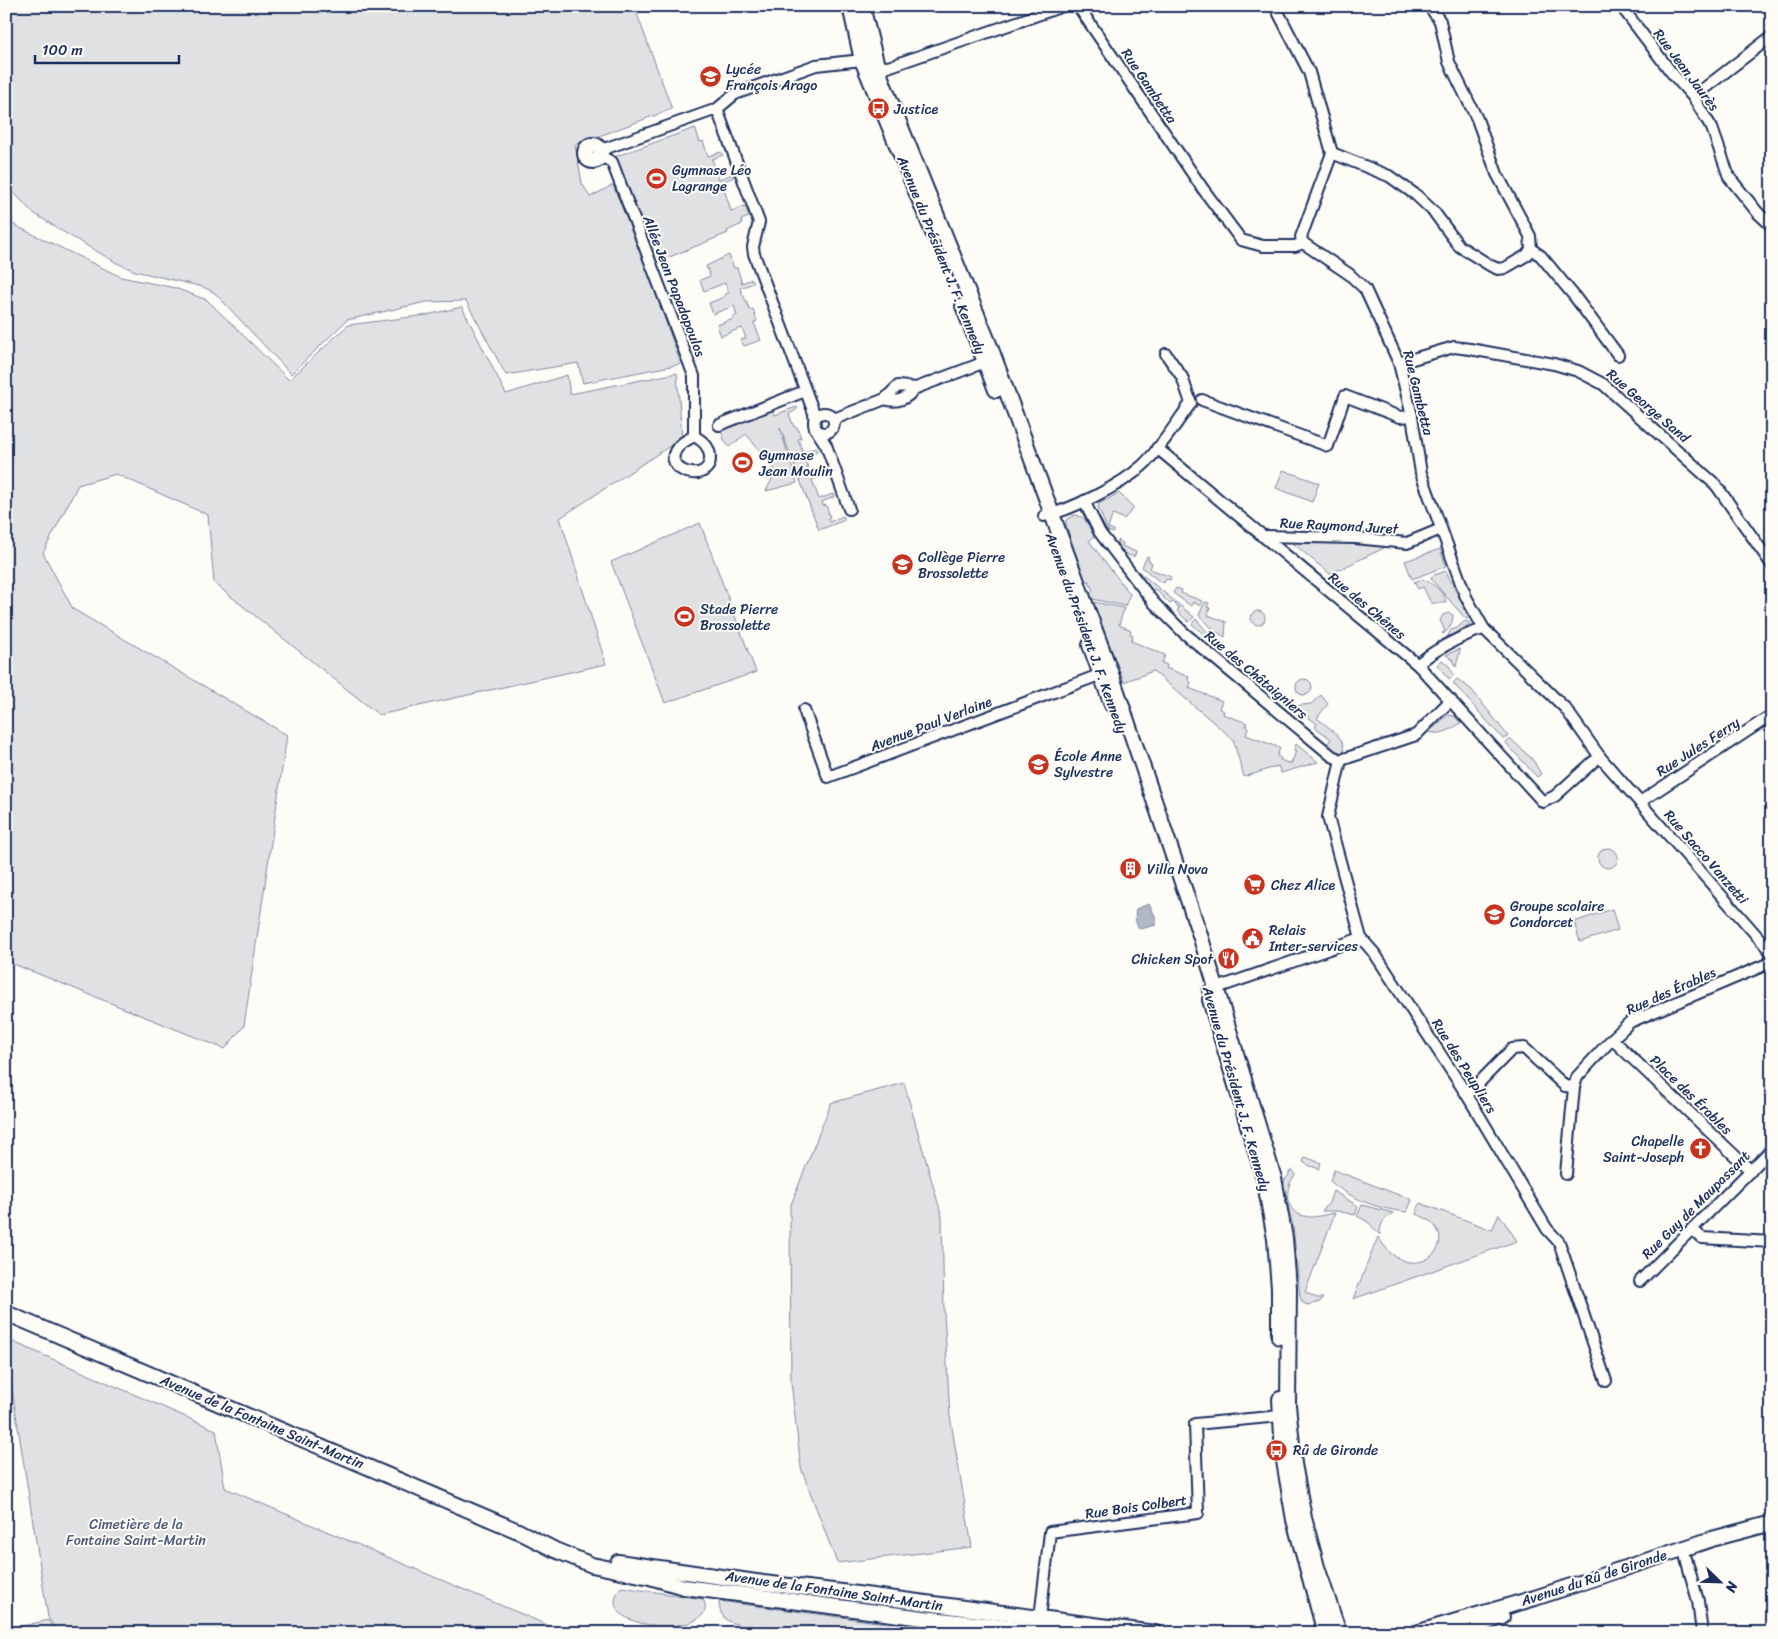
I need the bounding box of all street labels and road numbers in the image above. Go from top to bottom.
street label: Rue Jean Jaurès [1646,23,1726,117]
street label: Rue Gambetta [1114,43,1184,130]
street label: Avenue du Président J. F. Kennedy [889,151,993,359]
street label: Allée Jean Papadopoulos [635,211,713,361]
street label: Rue Gambetta [1395,348,1441,439]
street label: Rue George Sand [1601,362,1697,451]
street label: Rue Raymond Juret [1279,510,1400,542]
street label: Avenue du Président J. F. Kennedy [1038,528,1134,738]
street label: Rue des Chênes [1322,566,1412,647]
street label: Rue des Châtaigniers [1199,624,1314,726]
street label: Avenue Paul Verlaine [865,689,996,759]
street label: Rue Jules Ferry [1651,710,1746,784]
street label: Rue Sacco Vanzetti [1657,804,1755,911]
street label: Rue des Érables [1622,960,1720,1022]
street label: Avenue du Président J. F. Kennedy [1194,982,1278,1195]
street label: Rue des Peupliers [1425,1014,1503,1119]
street label: Place des Érables [1644,1049,1739,1142]
street label: Rue Guy de Maupassant [1635,1144,1757,1266]
street label: Avenue de la Fontaine Saint-Martin [155,1367,368,1477]
street label: Rue Bois Colbert [1084,1488,1188,1526]
street label: Avenue du Rû de Gironde [1517,1543,1670,1614]
street label: Avenue de la Fontaine Saint-Martin [723,1563,945,1619]

